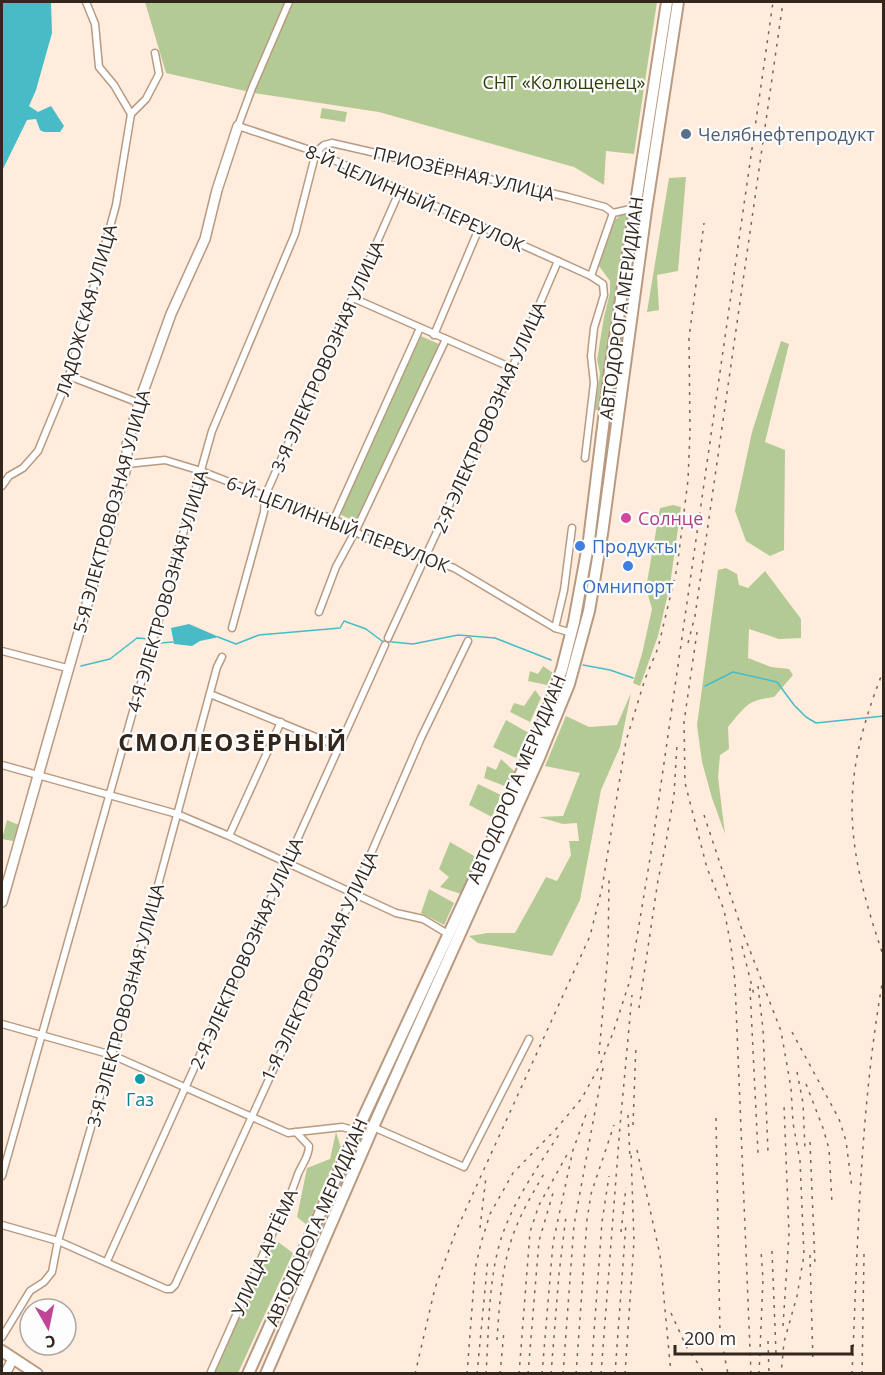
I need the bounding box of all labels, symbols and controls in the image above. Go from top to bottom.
park label: СНТ «Колющенец» [482,70,646,94]
place label: Челябнефтепродукт [698,122,875,146]
marker: Челябнефтепродукт [679,127,693,141]
street label: 8-Й ЦЕЛИННЫЙ ПЕРЕУЛОК [302,139,528,257]
street label: ПРИОЗЁРНАЯ УЛИЦА [371,140,558,206]
street label: АВТОДОРОГА МЕРИДИАН [593,195,649,421]
street label: ЛАДОЖСКАЯ УЛИЦА [50,221,122,399]
street label: 3-Я ЭЛЕКТРОВОЗНАЯ УЛИЦА [265,236,389,475]
street label: 2-Я ЭЛЕКТРОВОЗНАЯ УЛИЦА [427,297,551,536]
street label: 5-Я ЭЛЕКТРОВОЗНАЯ УЛИЦА [67,386,155,635]
street label: 4-Я ЭЛЕКТРОВОЗНАЯ УЛИЦА [121,467,213,715]
street label: 6-Й ЦЕЛИННЫЙ ПЕРЕУЛОК [223,470,453,578]
place label: Солнце [638,506,703,530]
marker: Солнце [619,511,633,525]
place label: Продукты [592,534,678,558]
marker: Продукты [573,539,587,553]
marker: Омнипорт [621,559,635,573]
place label: Омнипорт [582,574,674,598]
street label: АВТОДОРОГА МЕРИДИАН [461,671,571,887]
district label: СМОЛЕОЗЁРНЫЙ [118,725,348,758]
street label: 2-Я ЭЛЕКТРОВОЗНАЯ УЛИЦА [184,833,308,1072]
street label: 1-Я ЭЛЕКТРОВОЗНАЯ УЛИЦА [255,847,383,1085]
street label: 3-Я ЭЛЕКТРОВОЗНАЯ УЛИЦА [81,880,169,1129]
marker: Газ [133,1072,147,1086]
place label: Газ [126,1087,154,1111]
street label: АВТОДОРОГА МЕРИДИАН [259,1114,373,1330]
street label: УЛИЦА АРТЁМА [225,1184,303,1319]
north arrow [18,1297,78,1357]
scale bar [675,1318,852,1356]
text: 200 m [684,1326,736,1350]
text: С [44,1330,57,1353]

